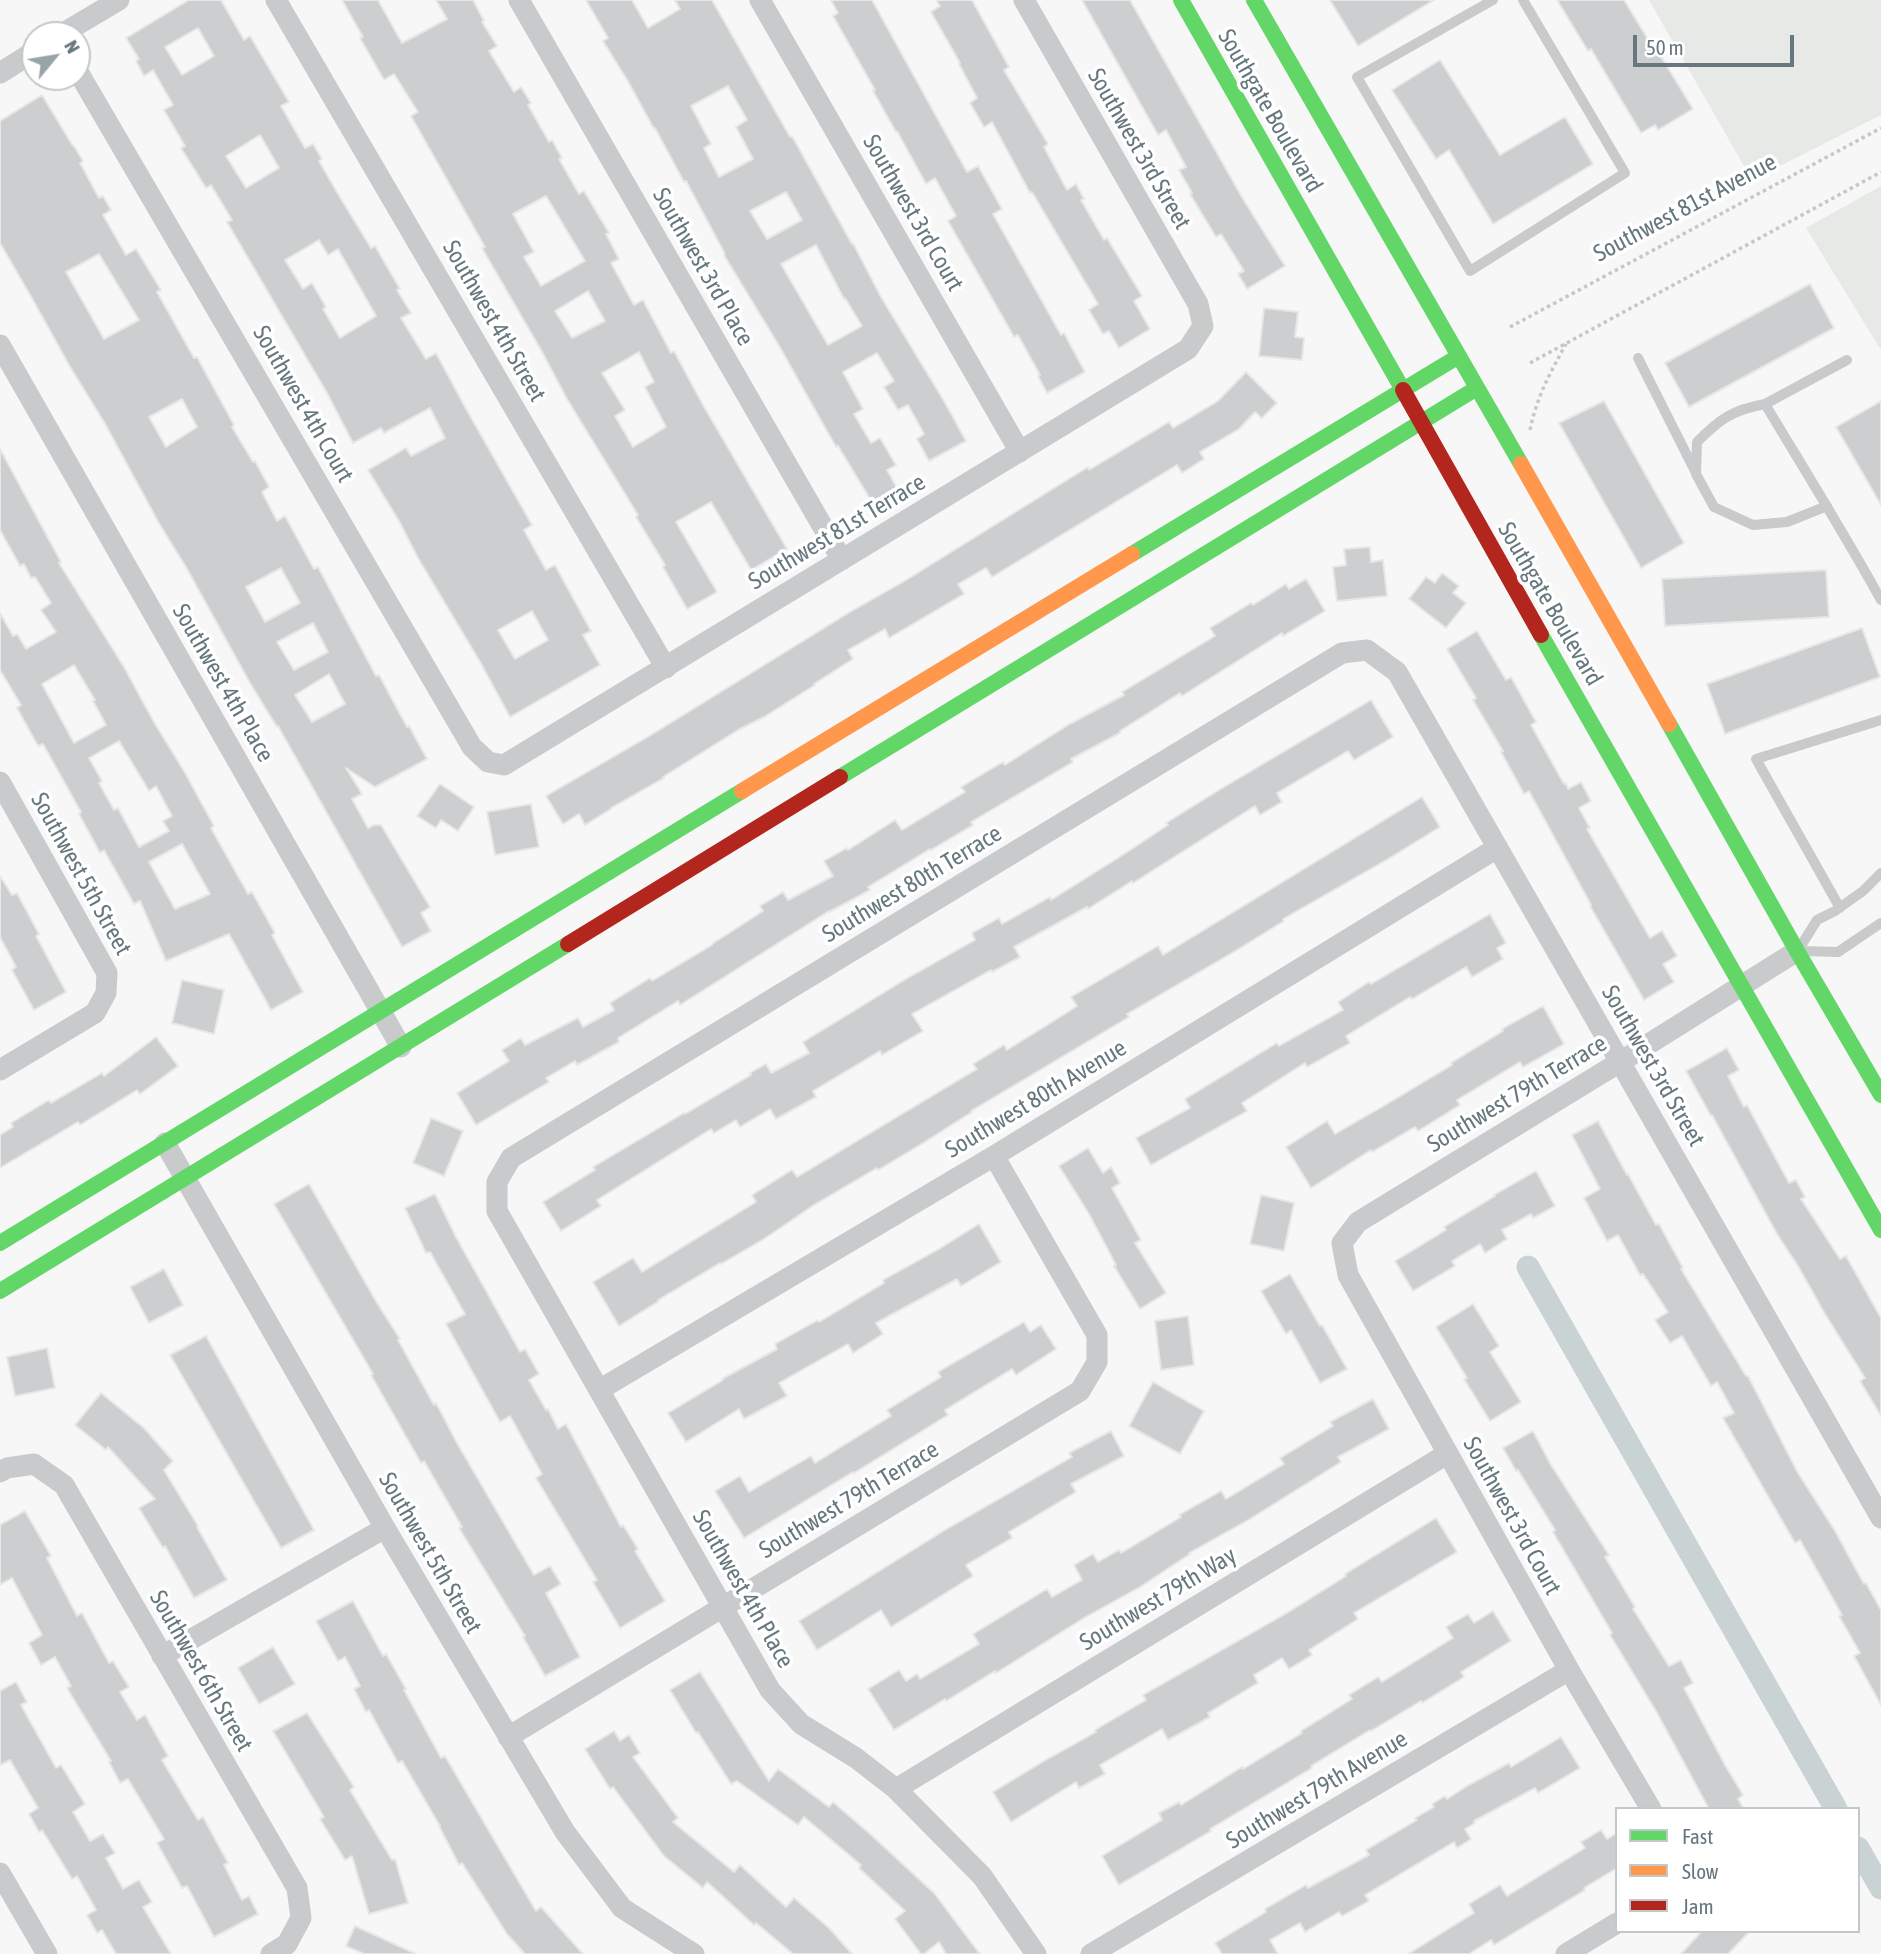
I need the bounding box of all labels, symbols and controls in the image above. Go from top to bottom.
north arrow [21,21,91,91]
scale bar [1636,21,1797,65]
street label: Southgate Boulevard [1212,24,1328,198]
text: 50 m [1646,35,1684,59]
text: N [60,36,85,57]
street label: Southwest 3rd Street [1081,63,1197,235]
street label: Southwest 3rd Court [857,130,969,296]
street label: Southwest 81st Avenue [1589,148,1781,268]
street label: Southwest 3rd Place [646,183,760,351]
street label: Southwest 4th Street [436,235,552,407]
street label: Southwest 4th Court [247,321,359,487]
street label: Southwest 81st Terrace [743,468,931,596]
street label: Southgate Boulevard [1492,517,1608,691]
street label: Southwest 4th Place [166,599,280,767]
street label: Southwest 5th Street [25,788,137,960]
street label: Southwest 80th Terrace [817,819,1007,949]
street label: Southwest 3rd Street [1595,980,1711,1152]
street label: Southwest 79th Terrace [1422,1029,1612,1159]
street label: Southwest 80th Avenue [940,1034,1132,1164]
street label: Southwest 3rd Court [1457,1432,1567,1600]
street label: Southwest 79th Terrace [754,1435,944,1565]
street label: Southwest 5th Street [372,1467,488,1639]
street label: Southwest 4th Place [686,1505,800,1673]
street label: Southwest 79th Way [1075,1541,1241,1657]
street label: Southwest 6th Street [143,1585,259,1757]
street label: Southwest 79th Avenue [1221,1725,1413,1855]
legend [1615,1807,1860,1933]
text: Fast [1682,1824,1713,1848]
text: Slow [1682,1859,1718,1883]
text: Jam [1682,1894,1714,1918]

